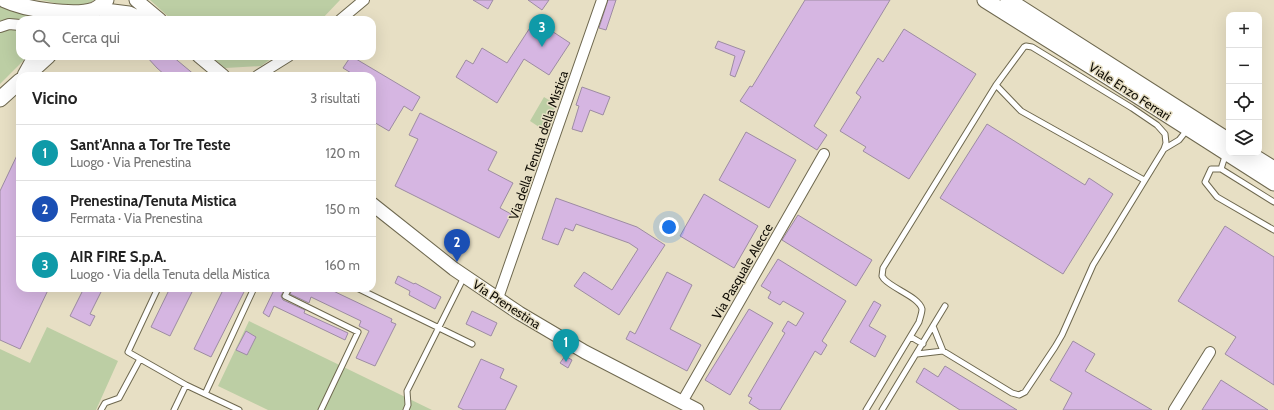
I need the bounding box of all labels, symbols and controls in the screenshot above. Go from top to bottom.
map controls [1226,12,1262,156]
button: + [1226,12,1262,48]
pin: 3 [529,14,555,47]
search box [16,16,376,60]
icon: search [30,27,52,49]
text: Cerca qui [62,29,120,47]
button: − [1226,48,1262,84]
street label: Viale Enzo Ferrari [1086,59,1174,123]
street label: Via della Tenuta della Mistica [505,68,571,222]
button: locate [1226,84,1262,120]
text: Vicino [32,88,77,108]
text: 3 risultati [310,90,360,106]
button: layers [1226,120,1262,156]
text: Sant'Anna a Tor Tre Teste [70,136,231,154]
text: 1 [43,145,47,161]
text: 120 m [326,145,360,161]
text: Luogo · Via Prenestina [70,154,191,170]
text: Prenestina/Tenuta Mistica [70,192,236,210]
text: 2 [42,201,48,217]
text: 150 m [325,201,360,217]
text: Fermata · Via Prenestina [70,210,202,226]
your location [659,217,679,237]
street label: Via Pasquale Alecce [708,220,776,322]
pin: 2 [444,229,470,262]
text: AIR FIRE S.p.A. [70,248,166,266]
text: 3 [41,257,49,273]
text: 160 m [325,257,360,273]
text: Luogo · Via della Tenuta della Mistica [70,266,270,282]
street label: Via Prenestina [470,276,545,332]
pin: 1 [553,329,579,362]

